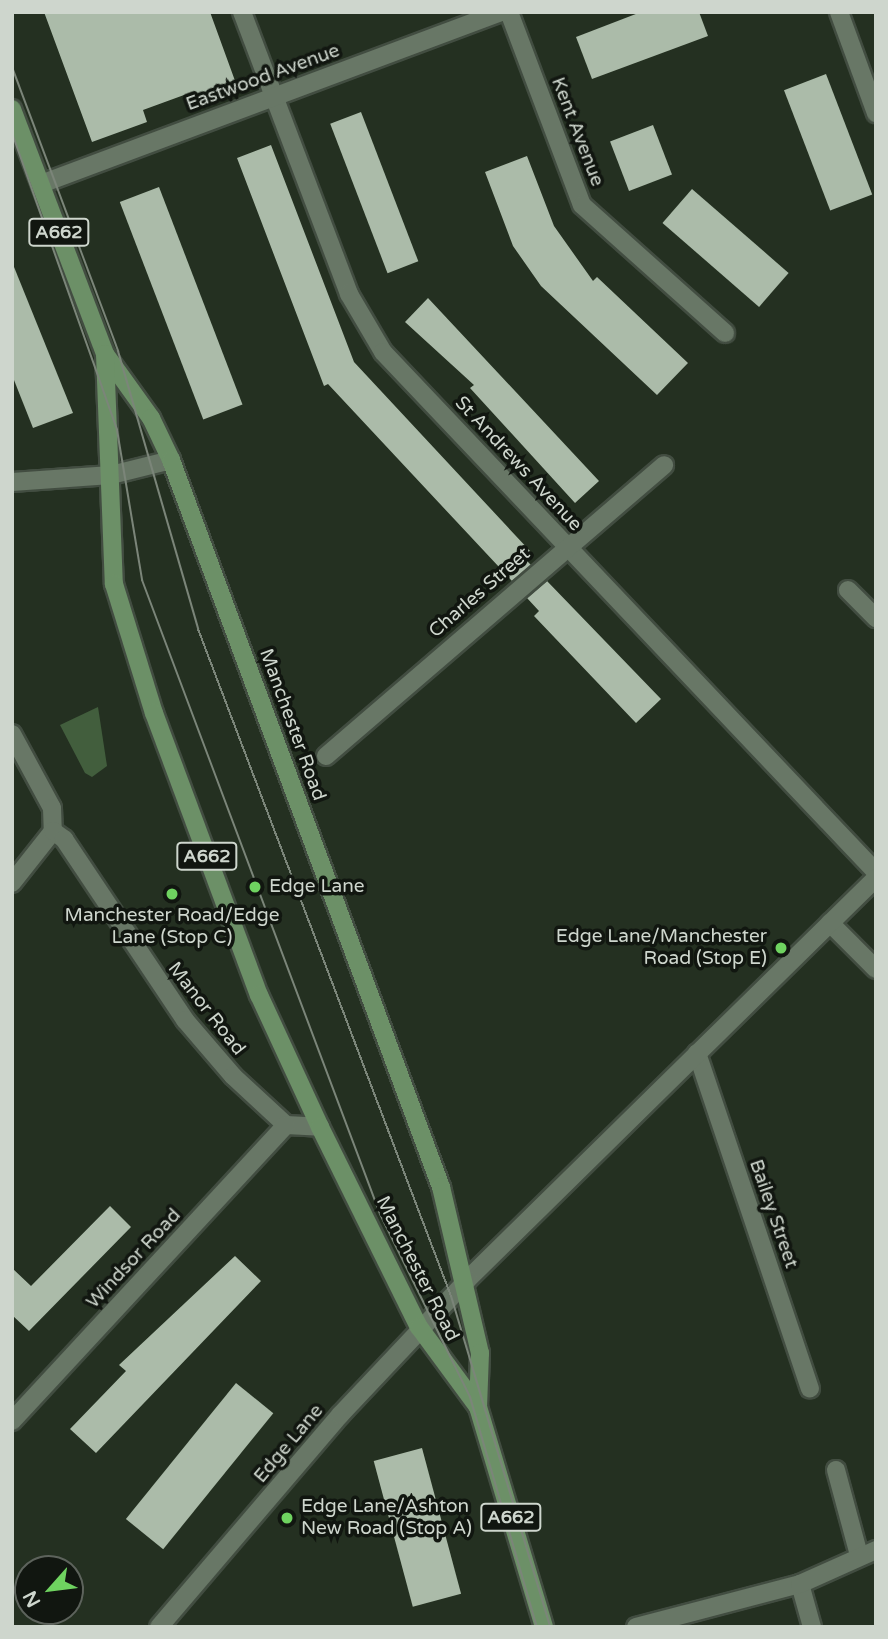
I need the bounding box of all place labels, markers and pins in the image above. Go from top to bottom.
place label: Edge Lane [269,876,364,898]
marker: Edge Lane [247,879,263,895]
marker: Manchester Road/Edge Lane (Stop C) [164,886,180,902]
place label: Manchester Road/Edge Lane (Stop C) [65,905,279,949]
place label: Edge Lane/Manchester Road (Stop E) [556,926,767,970]
marker: Edge Lane/Manchester Road (Stop E) [773,940,789,956]
place label: Edge Lane/Ashton New Road (Stop A) [301,1496,472,1540]
marker: Edge Lane/Ashton New Road (Stop A) [279,1510,295,1526]

